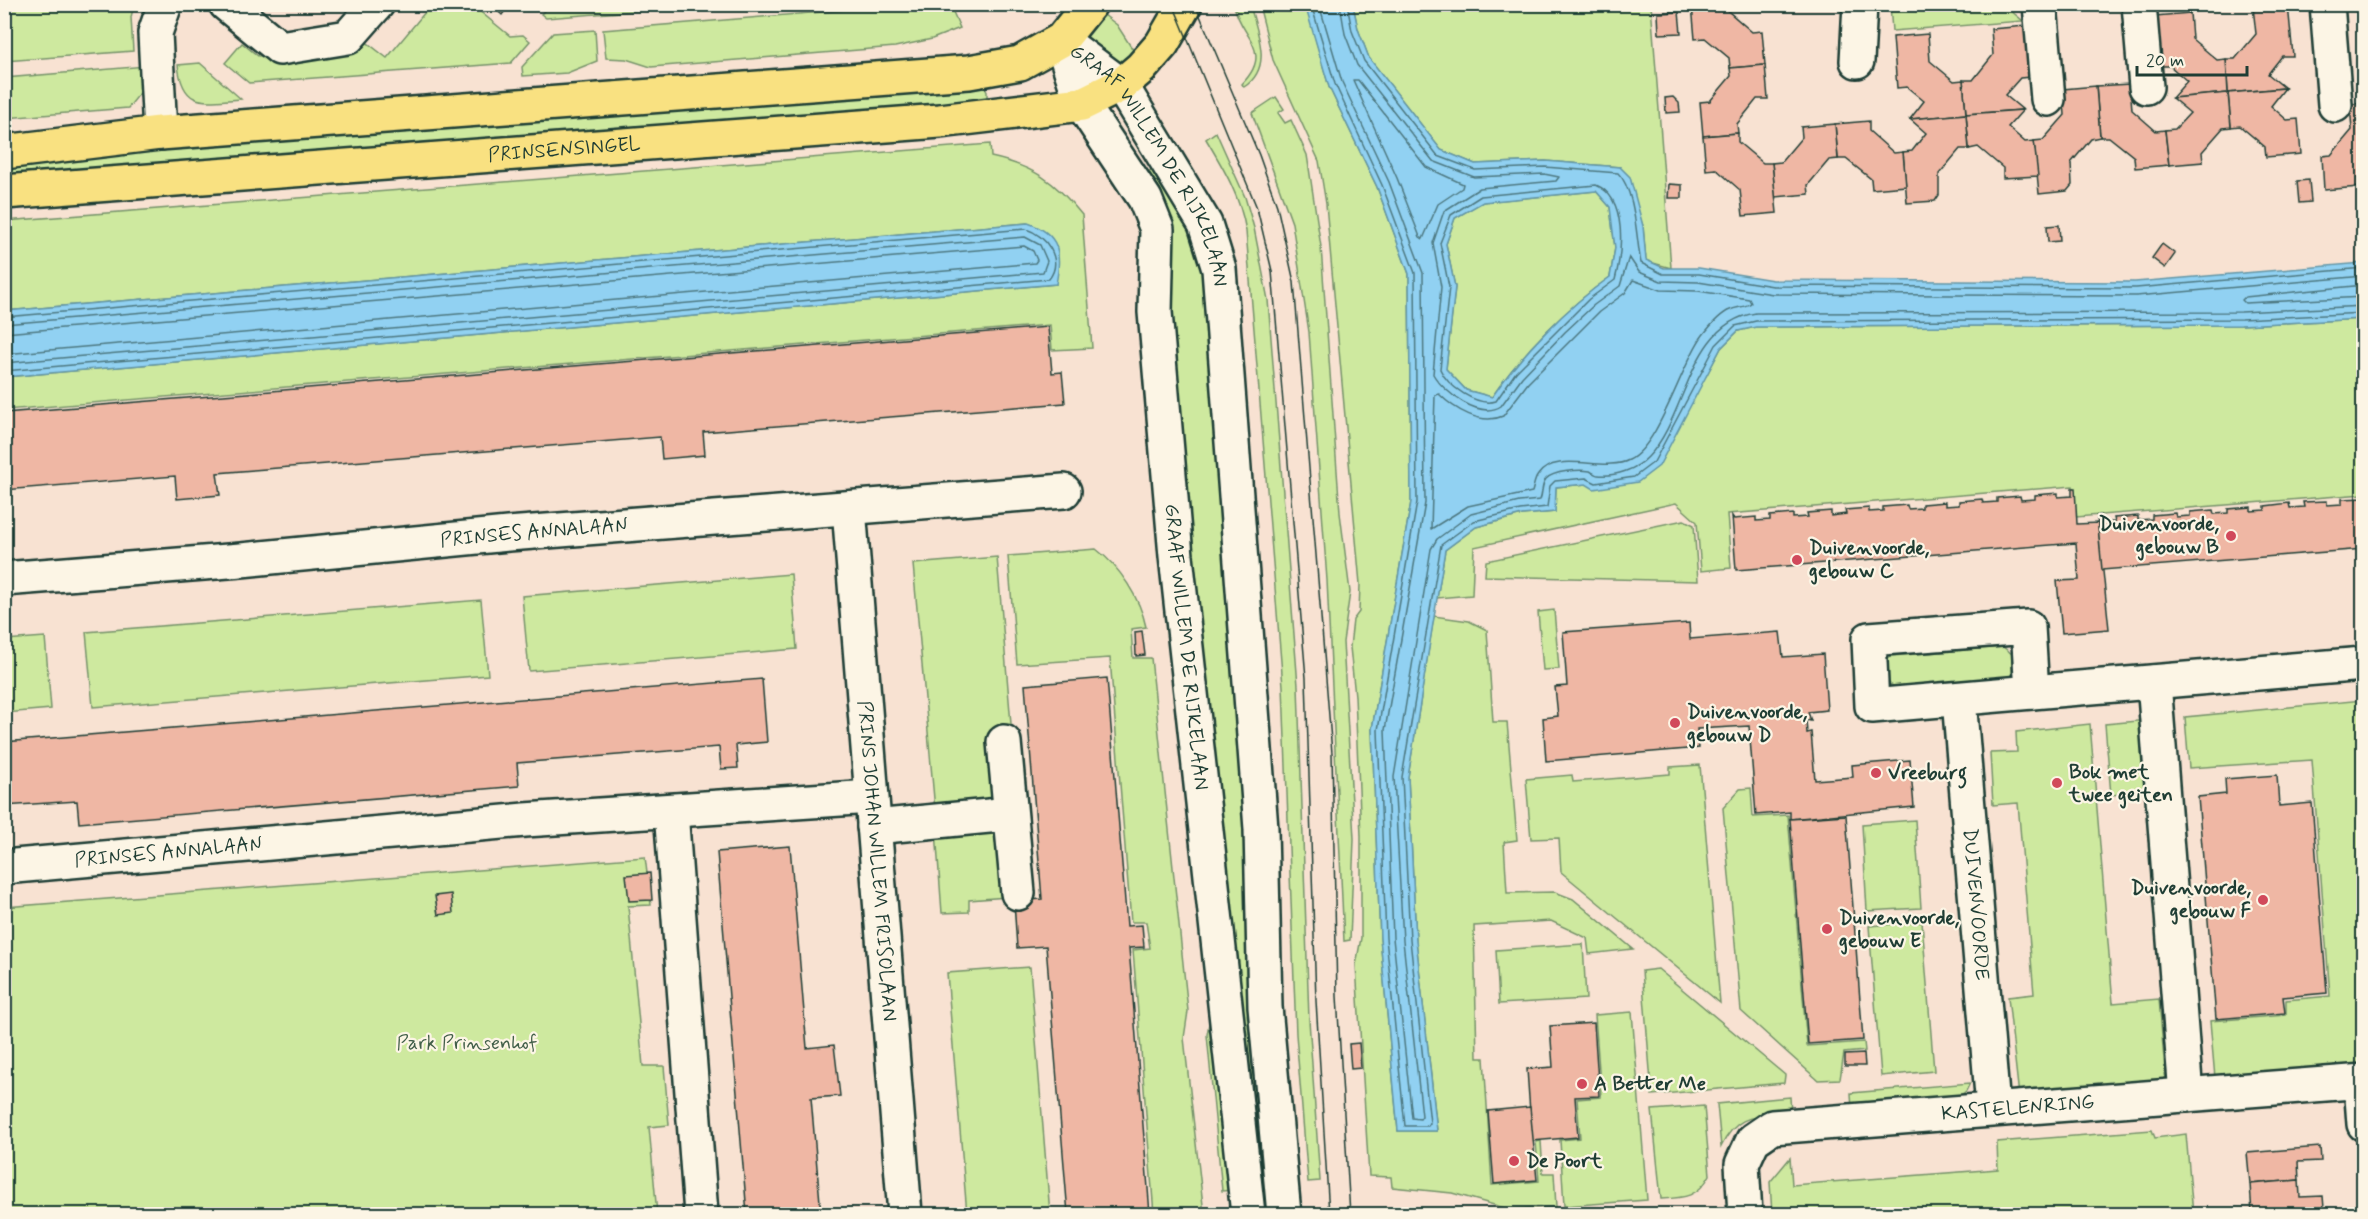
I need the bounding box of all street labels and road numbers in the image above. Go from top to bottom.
street label: GRAAF WILLEM DE RIJKELAAN [1064,38,1234,287]
street label: PRINSENSINGEL [487,130,642,169]
street label: GRAAF WILLEM DE RIJKELAAN [1158,502,1215,791]
street label: PRINSES ANNALAAN [439,511,629,554]
street label: PRINS JOHAN WILLEM FRISOLAAN [851,699,903,1022]
street label: DUIVENVOORDE [1956,827,1996,981]
street label: PRINSES ANNALAAN [73,830,263,874]
street label: KASTELENRING [1940,1089,2095,1127]

